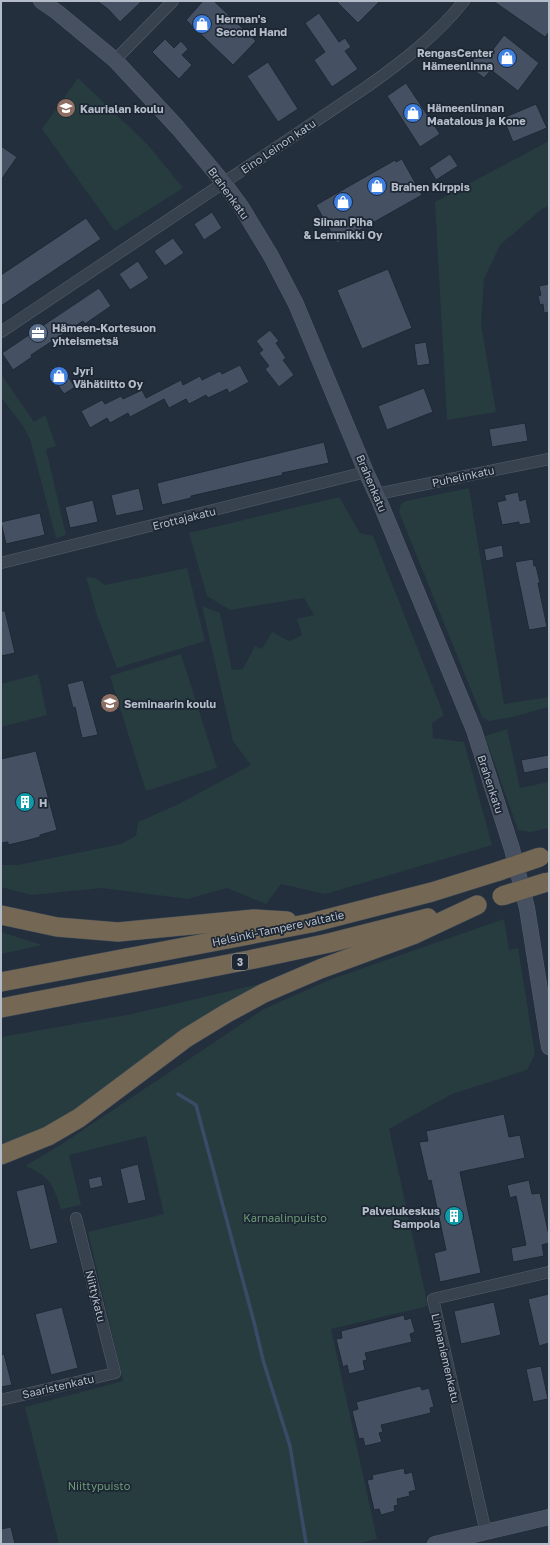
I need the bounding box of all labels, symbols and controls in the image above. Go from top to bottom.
place label: Herman's Second Hand [216,12,287,38]
shop icon: Herman's Second Hand [191,13,213,35]
place label: RengasCenter Hämeenlinna [417,46,494,72]
shop icon: RengasCenter Hämeenlinna [496,47,518,69]
school or university icon: Kaurialan koulu [55,97,77,119]
place label: Hämeenlinnan Maatalous ja Kone [427,101,526,127]
place label: Kaurialan koulu [80,102,163,115]
shop icon: Hämeenlinnan Maatalous ja Kone [402,102,424,124]
street label: Eino Leinon katu [238,116,318,176]
street label: Brahenkatu [206,165,252,221]
shop icon: Brahen Kirppis [366,175,388,197]
place label: Brahen Kirppis [391,180,470,193]
shop icon: Siinan Piha & Lemmikki Oy [332,191,354,213]
place label: Siinan Piha & Lemmikki Oy [303,215,383,241]
place label: Hämeen-Kortesuon yhteismetsä [52,321,156,347]
office icon: Hämeen-Kortesuon yhteismetsä [27,322,49,344]
place label: Jyri Vähätiitto Oy [73,364,143,390]
shop icon: Jyri Vähätiitto Oy [48,365,70,387]
street label: Brahenkatu [354,452,390,514]
street label: Puhelinkatu [431,463,495,489]
street label: Erottajakatu [151,504,217,532]
school or university icon: Seminaarin koulu [99,692,121,714]
place label: Seminaarin koulu [124,697,216,710]
street label: Brahenkatu [475,753,507,815]
building icon: H [14,791,36,813]
place label: H [39,796,47,809]
street label: Helsinki-Tampere valtatie [211,908,345,948]
road number: 3 [232,954,248,970]
place label: Palvelukeskus Sampola [362,1204,440,1230]
building icon: Palvelukeskus Sampola [443,1205,465,1227]
park label: Karnaalinpuisto [243,1211,327,1224]
street label: Niittykatu [83,1269,109,1323]
street label: Linnaniemenkatu [429,1312,463,1404]
street label: Saaristenkatu [21,1371,95,1401]
park label: Niittypuisto [68,1479,131,1492]

